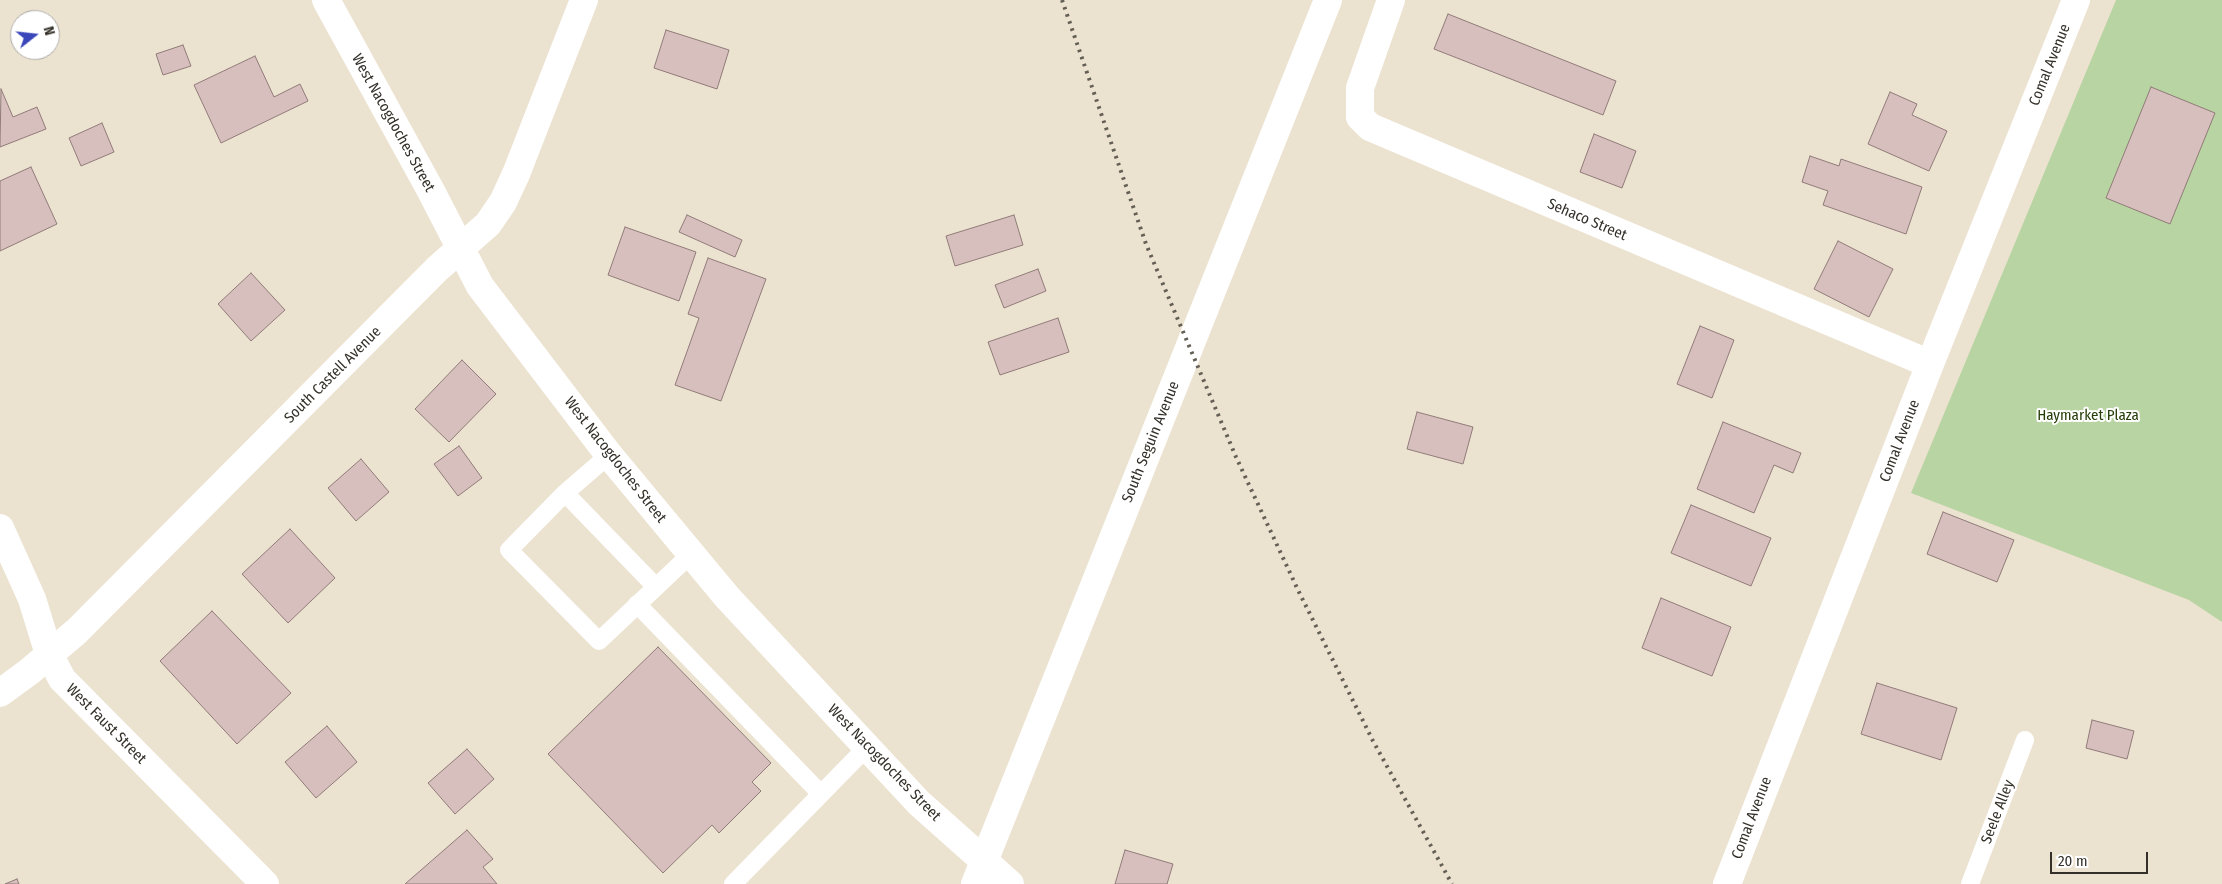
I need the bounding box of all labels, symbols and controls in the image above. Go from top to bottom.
north arrow [10,10,60,60]
street label: Comal Avenue [2025,22,2075,108]
text: N [40,25,58,37]
street label: West Nacogdoches Street [348,51,438,195]
street label: Sehaco Street [1545,195,1629,245]
street label: South Castell Avenue [281,323,385,427]
street label: South Seguin Avenue [1118,379,1184,505]
street label: West Nacogdoches Street [560,393,670,527]
street label: Comal Avenue [1876,397,1924,485]
park label: Haymarket Plaza [2037,407,2139,425]
street label: West Faust Street [62,680,150,768]
street label: West Nacogdoches Street [824,701,944,825]
street label: Comal Avenue [1728,774,1776,862]
street label: Seele Alley [1978,778,2018,846]
scale bar [2052,842,2150,874]
text: 20 m [2058,852,2088,870]

